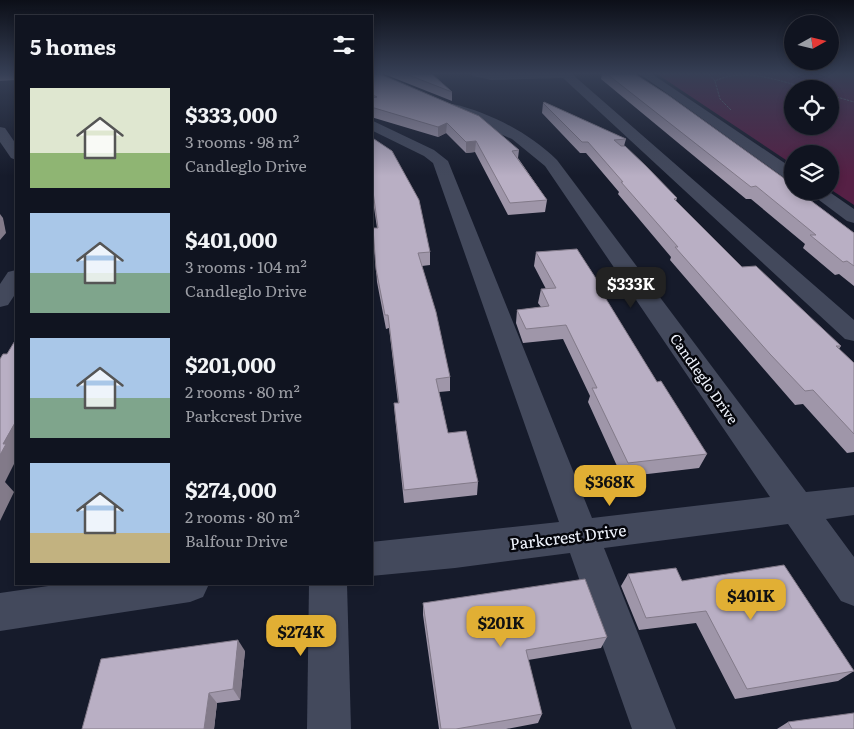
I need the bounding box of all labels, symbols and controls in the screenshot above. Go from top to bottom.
north arrow [784,15,839,70]
map controls [784,15,839,200]
text: 5 homes [30,30,116,61]
icon: filters [330,31,358,59]
button: locate [784,80,839,135]
text: $333,000 [185,98,277,129]
icon: home [70,108,130,168]
text: 3 rooms · 98 m² [185,129,299,153]
button: layers [784,145,839,200]
text: Candleglo Drive [185,153,307,177]
text: $401,000 [185,223,277,254]
icon: home [70,233,130,293]
text: 3 rooms · 104 m² [185,254,307,278]
pin: $333K [596,266,666,309]
text: $333K [607,271,655,295]
text: Candleglo Drive [185,278,307,302]
street label: Candleglo Drive [666,329,744,428]
text: $201,000 [185,348,276,379]
icon: home [70,358,130,418]
text: 2 rooms · 80 m² [185,379,300,403]
text: Parkcrest Drive [185,403,302,427]
pin: $368K [575,464,645,507]
text: $368K [585,469,635,493]
text: $274,000 [185,473,277,504]
icon: home [70,483,130,543]
text: 2 rooms · 80 m² [185,504,300,528]
street label: Parkcrest Drive [508,517,627,555]
text: Balfour Drive [185,528,288,552]
pin: $401K [716,578,786,621]
text: $401K [727,583,775,607]
pin: $201K [466,606,536,648]
text: $201K [477,610,525,634]
pin: $274K [266,614,336,657]
text: $274K [277,619,325,643]

